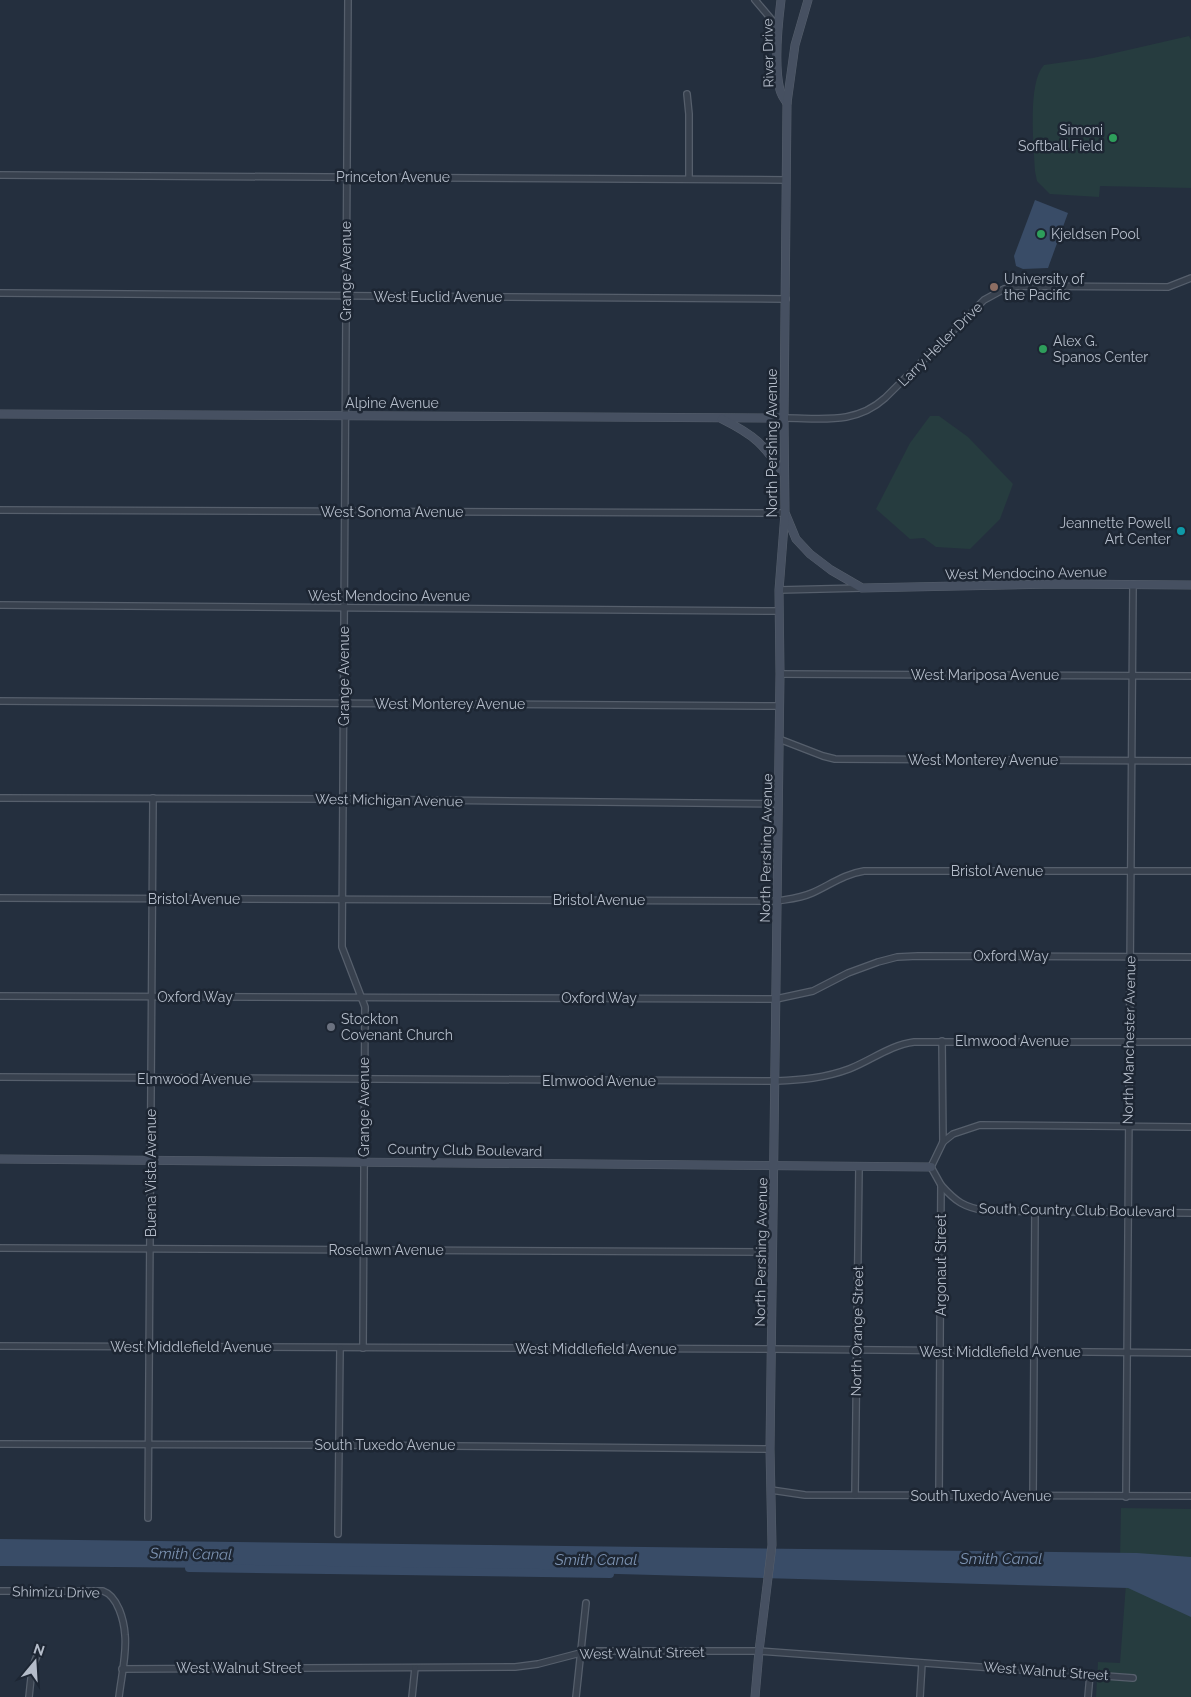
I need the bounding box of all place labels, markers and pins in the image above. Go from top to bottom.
place label: Simoni Softball Field [1018,122,1103,154]
marker: Simoni Softball Field [1107,132,1119,144]
place label: Kjeldsen Pool [1051,226,1140,242]
marker: Kjeldsen Pool [1035,228,1047,240]
place label: University of the Pacific [1004,271,1086,303]
marker: University of the Pacific [988,281,1000,293]
place label: Alex G. Spanos Center [1053,333,1148,365]
marker: Alex G. Spanos Center [1037,343,1049,355]
place label: Jeannette Powell Art Center [1059,515,1171,547]
marker: Jeannette Powell Art Center [1175,525,1187,537]
place label: Stockton Covenant Church [341,1011,453,1043]
marker: Stockton Covenant Church [325,1021,337,1033]

